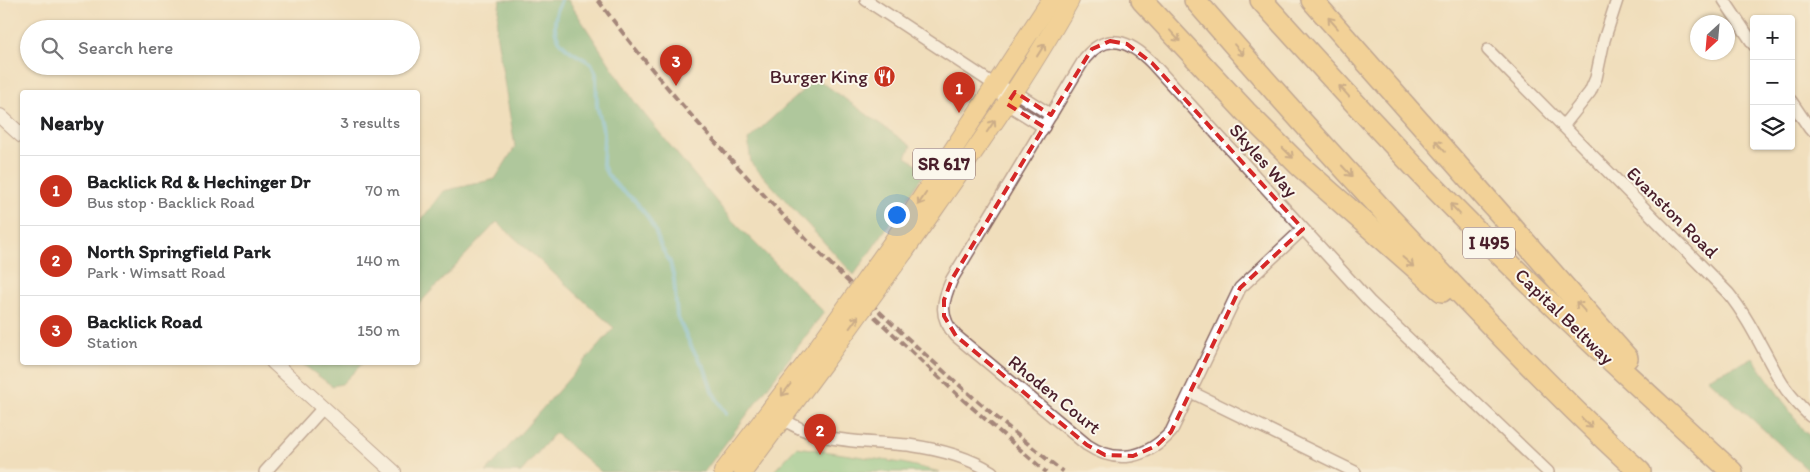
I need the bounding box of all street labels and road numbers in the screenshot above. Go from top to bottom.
street label: Skyles Way [1225,119,1303,202]
road number: SR 617 [913,148,975,180]
street label: Evanston Road [1622,162,1724,263]
road number: I 495 [1463,228,1515,258]
street label: Capital Beltway [1510,263,1619,369]
street label: Rhoden Court [1004,350,1106,439]

